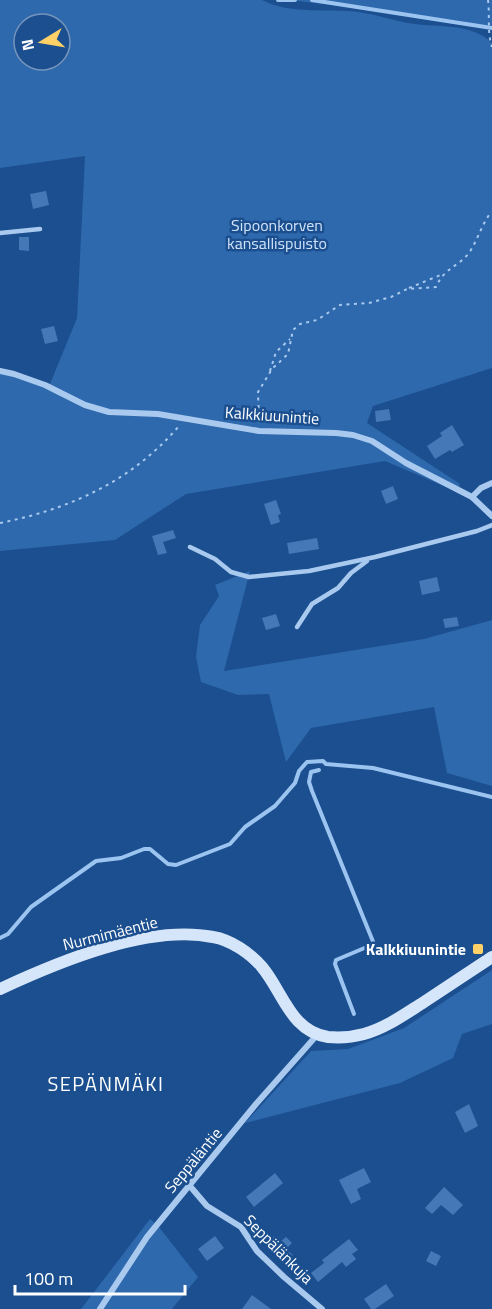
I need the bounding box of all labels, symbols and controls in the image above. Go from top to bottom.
north arrow [12,12,72,72]
text: N [14,37,40,53]
park label: Sipoonkorven kansallispuisto [227,213,327,255]
street label: Kalkkiuunintie [224,400,320,430]
street label: Nurmimäentie [60,910,160,956]
place label: Kalkkiuunintie [366,937,466,961]
marker: Kalkkiuunintie [471,942,485,956]
district label: SEPÄNMÄKI [47,1068,165,1099]
street label: Seppäläntie [158,1122,228,1198]
street label: Seppälänkuja [239,1209,319,1289]
scale bar [15,1258,184,1296]
text: 100 m [24,1265,73,1292]

